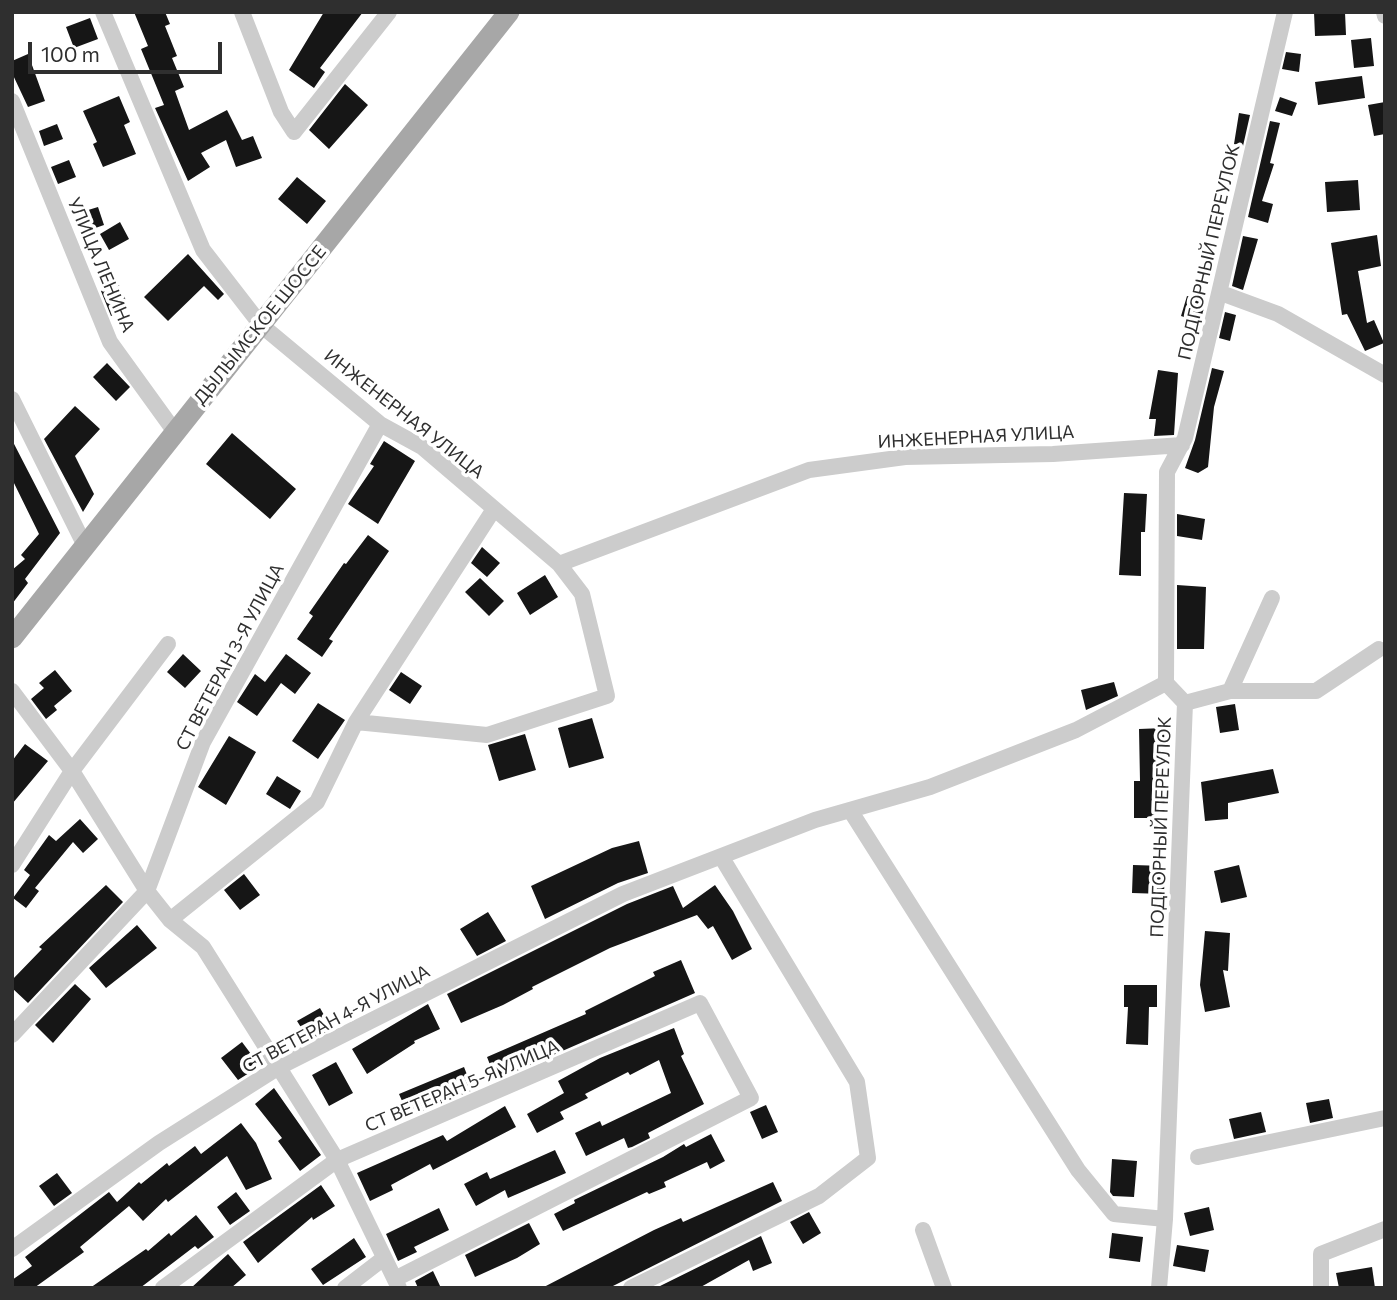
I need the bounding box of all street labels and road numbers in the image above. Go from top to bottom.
street label: ПОДГОРНЫЙ ПЕРЕУЛОК [1174,142,1244,362]
street label: УЛИЦА ЛЕНИНА [63,194,139,336]
street label: ДЫЛЫМСКОЕ ШОССЕ [189,241,331,409]
street label: ИНЖЕНЕРНАЯ УЛИЦА [320,345,488,483]
street label: ИНЖЕНЕРНАЯ УЛИЦА [877,421,1075,453]
street label: СТ ВЕТЕРАН 3-Я УЛИЦА [171,560,289,754]
street label: ПОДГОРНЫЙ ПЕРЕУЛОК [1146,716,1176,938]
street label: СТ ВЕТЕРАН 4-Я УЛИЦА [239,960,433,1078]
street label: СТ ВЕТЕРАН 5-Я УЛИЦА [362,1035,562,1137]

